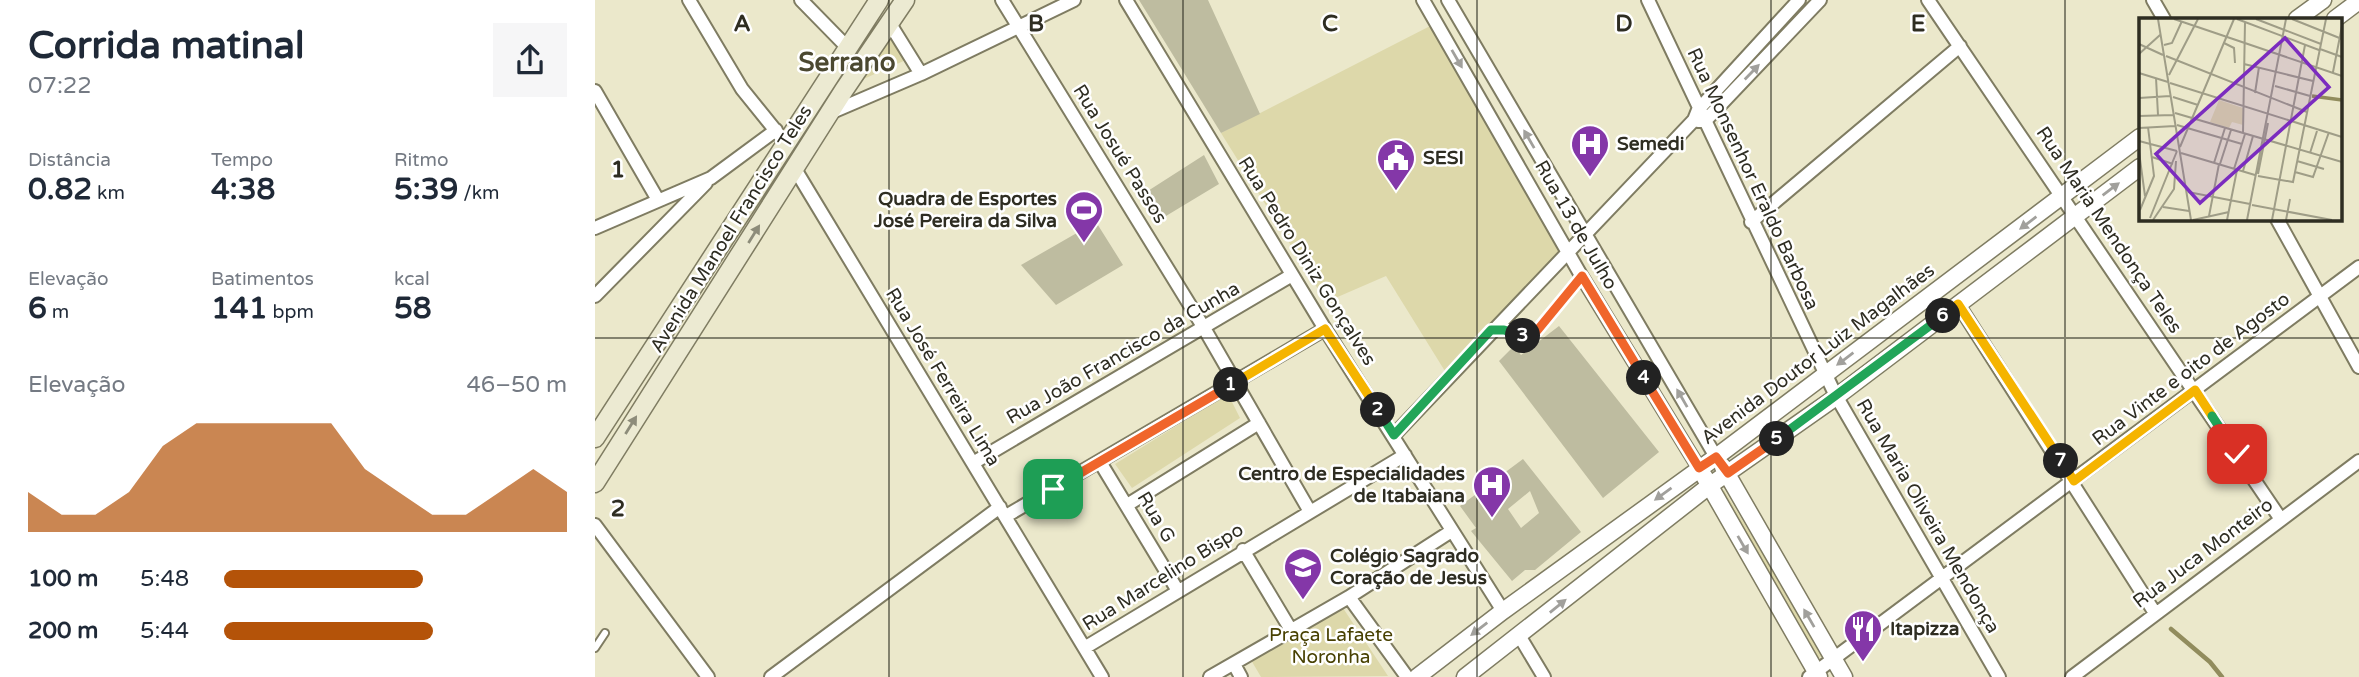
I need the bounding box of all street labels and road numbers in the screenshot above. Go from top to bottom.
street label: Rua Monsenhor Eraldo Barbosa [1683,45,1823,313]
street label: Rua Josué Passos [1068,81,1172,227]
street label: Avenida Manoel Francisco Teles [645,101,817,357]
street label: Rua Maria Mendonça Teles [2032,123,2186,337]
street label: Rua Pedro Diniz Gonçalves [1234,153,1380,369]
street label: Rua 13 de Julho [1530,157,1622,293]
street label: Avenida Doutor Luiz Magalhães [1697,259,1939,449]
street label: Rua João Francisco da Cunha [1003,277,1243,429]
street label: Rua José Ferreira Lima [881,284,1005,470]
street label: Rua Vinte e oito de Agosto [2088,288,2294,450]
street label: Rua Maria Oliveira Mendonça [1852,395,2004,637]
street label: Rua G [1132,488,1180,546]
street label: Rua Juca Monteiro [2129,493,2277,613]
street label: Rua Marcelino Bispo [1079,519,1247,635]

